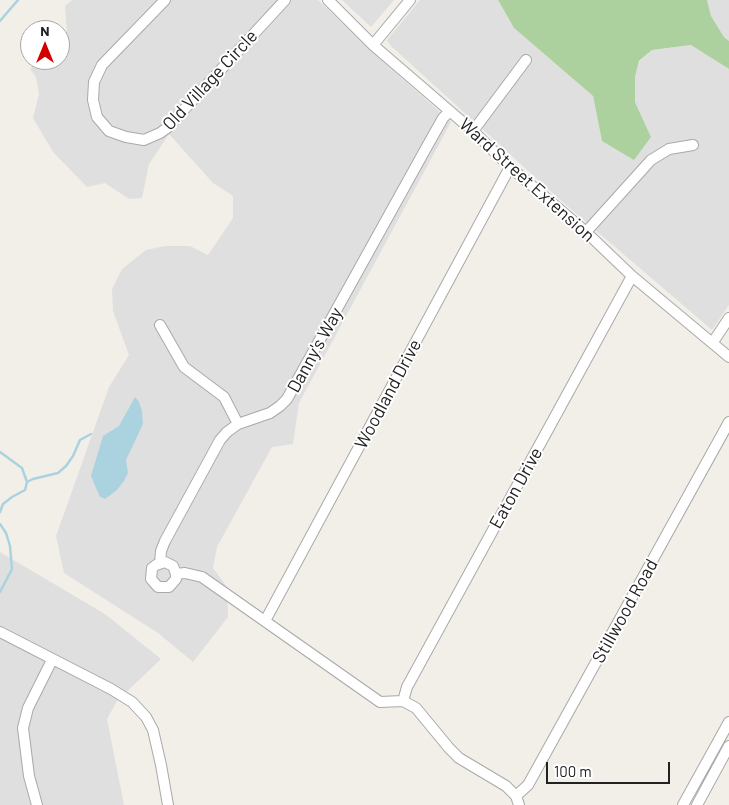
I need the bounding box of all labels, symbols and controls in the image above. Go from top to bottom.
north arrow [20,20,70,70]
text: N [40,22,50,39]
street label: Old Village Circle [158,25,262,135]
street label: Ward Street Extension [455,114,599,246]
street label: Danny's Way [283,304,347,396]
street label: Woodland Drive [350,336,426,452]
street label: Eaton Drive [485,444,547,532]
street label: Stillwood Road [588,555,662,667]
scale bar [549,752,673,784]
text: 100 m [554,762,592,780]

